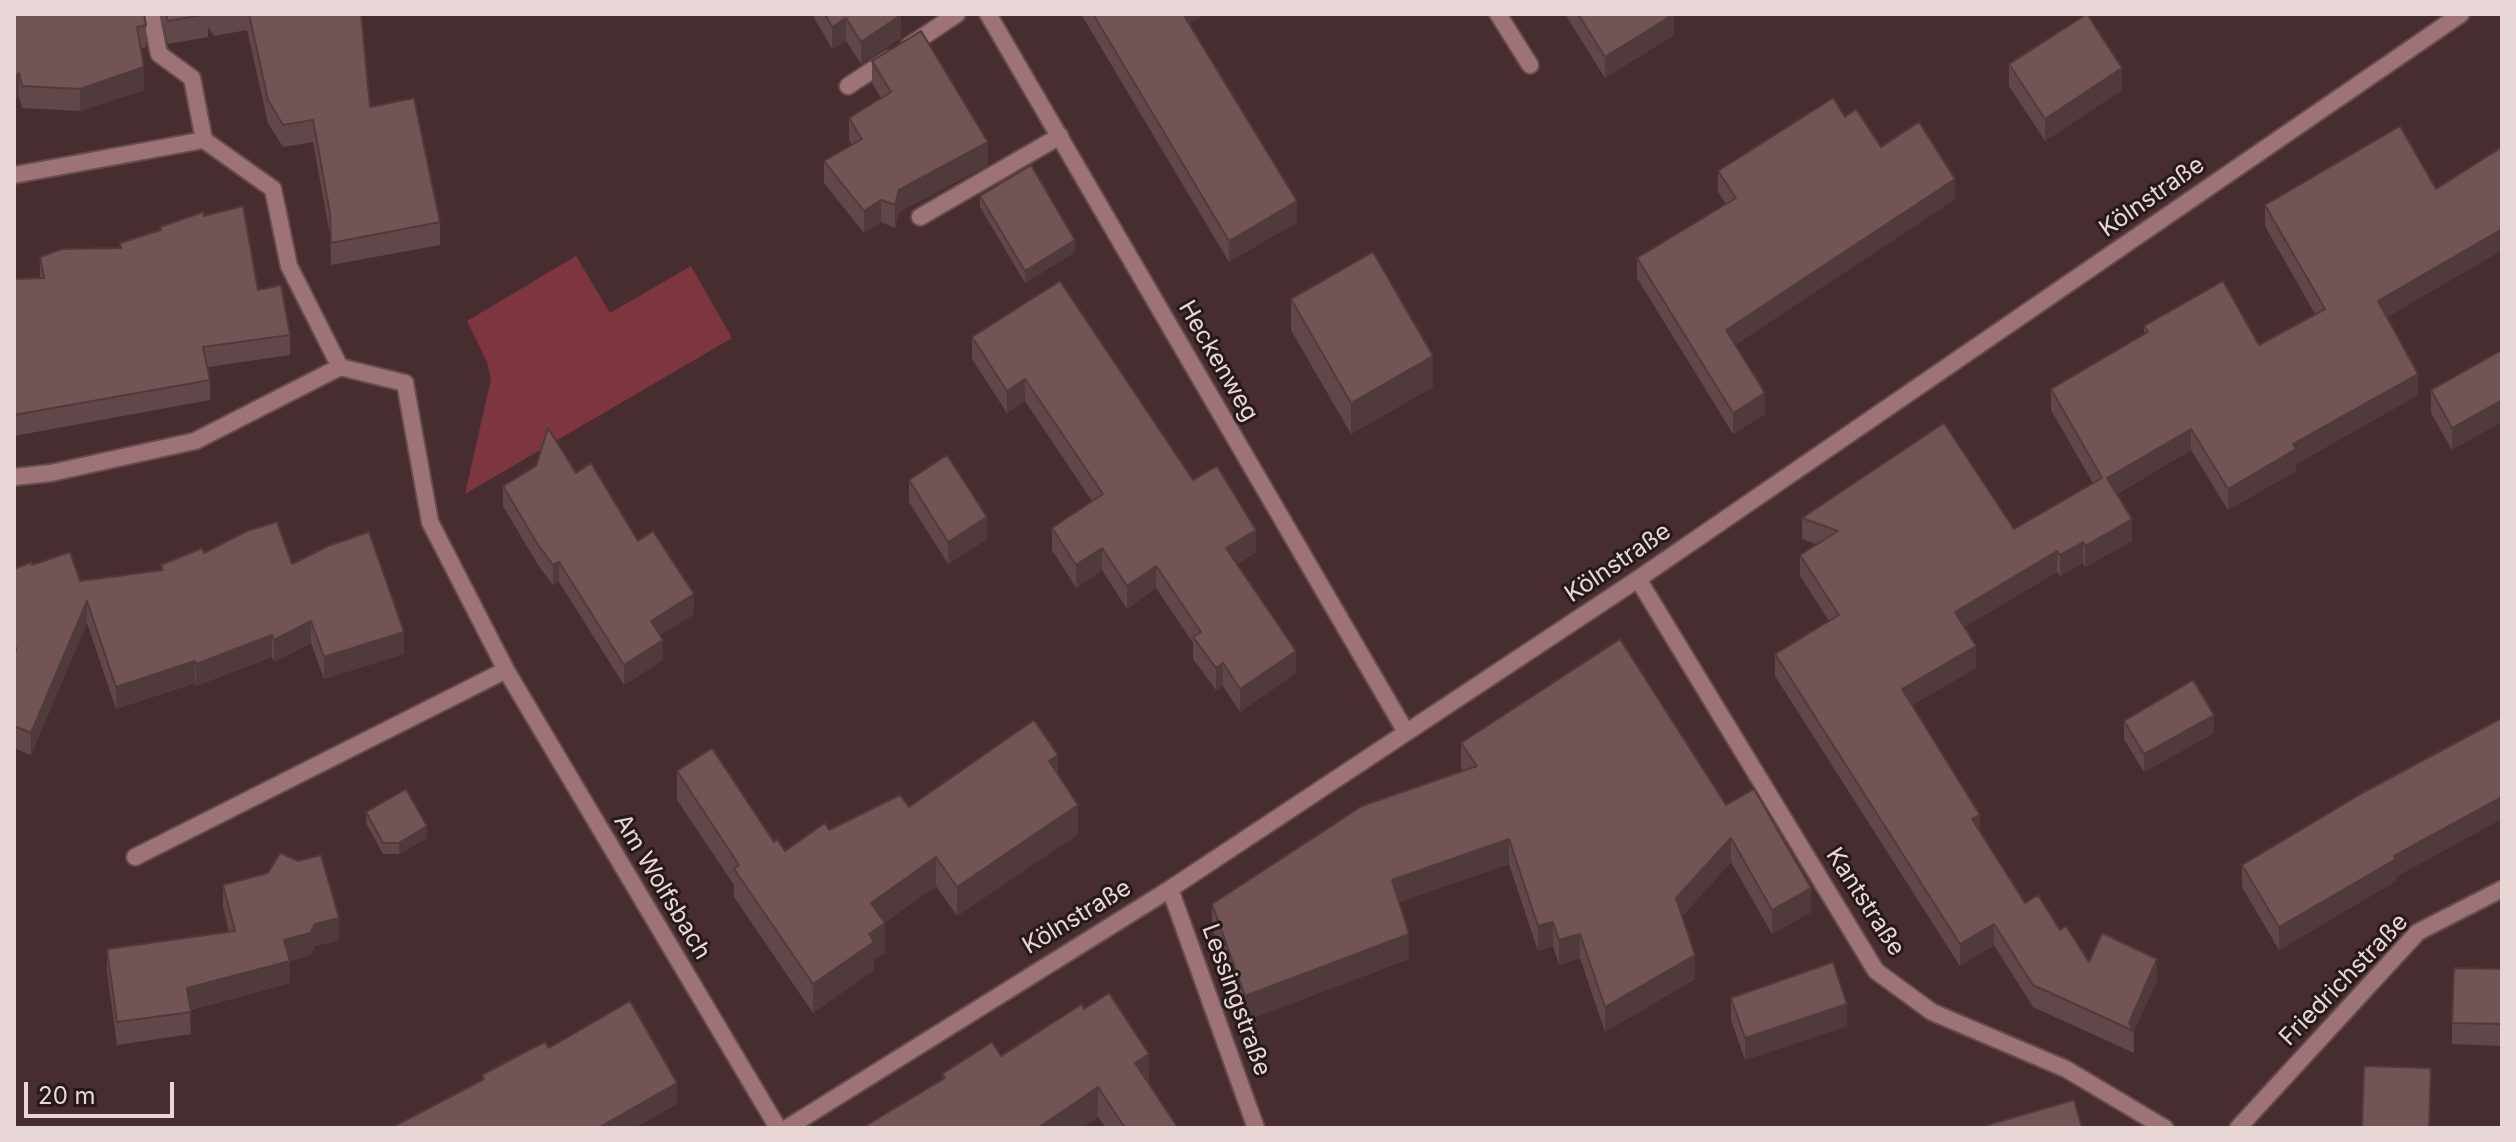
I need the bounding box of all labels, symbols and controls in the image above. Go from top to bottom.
street label: Kölnstraße [2094,150,2210,244]
street label: Heckenweg [1172,296,1264,426]
street label: Kölnstraße [1560,517,1676,609]
street label: Am Wolfsbach [607,809,717,965]
street label: Kantstraße [1819,842,1911,962]
street label: Kölnstraße [1018,873,1136,961]
street label: Friedrichstraße [2274,908,2414,1052]
street label: Lessingstraße [1195,920,1277,1080]
scale bar [28,1066,178,1116]
text: 20 m [38,1081,96,1110]

